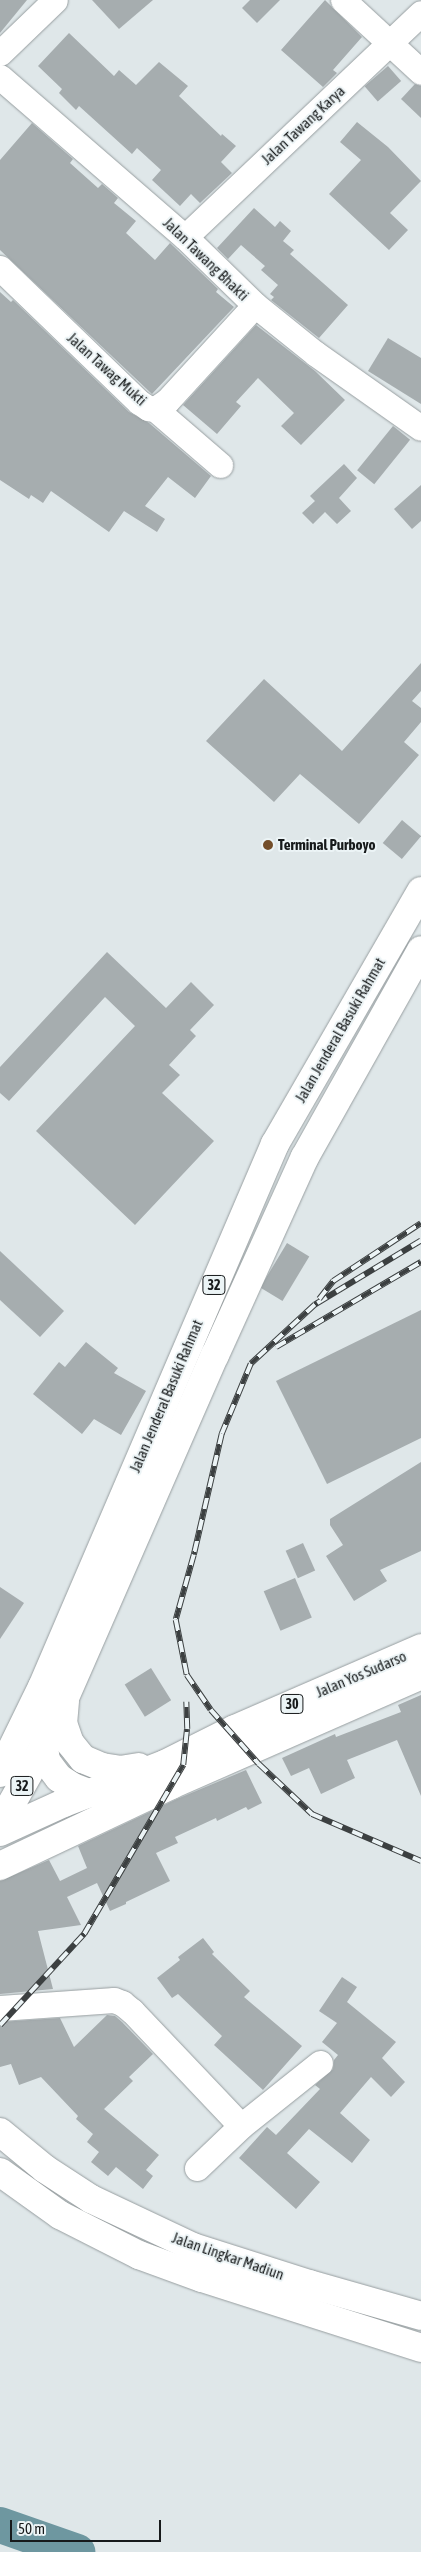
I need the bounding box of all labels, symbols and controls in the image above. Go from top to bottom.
street label: Jalan Tawang Karya [258,82,348,168]
street label: Jalan Tawang Bhakti [160,214,252,304]
street label: Jalan Tawag Mukti [64,329,150,409]
place label: Terminal Purboyo [278,836,376,854]
marker: Terminal Purboyo [262,839,274,851]
street label: Jalan Jenderal Basuki Rahmat [291,954,389,1106]
road number: 32 [202,1274,226,1296]
street label: Jalan Jenderal Basuki Rahmat [126,1317,206,1475]
street label: Jalan Yos Sudarso [313,1647,409,1701]
road number: 30 [280,1692,304,1716]
road number: 32 [10,1774,34,1798]
street label: Jalan Lingkar Madiun [170,2228,286,2284]
scale bar [12,2510,164,2542]
text: 50 m [18,2520,45,2537]

